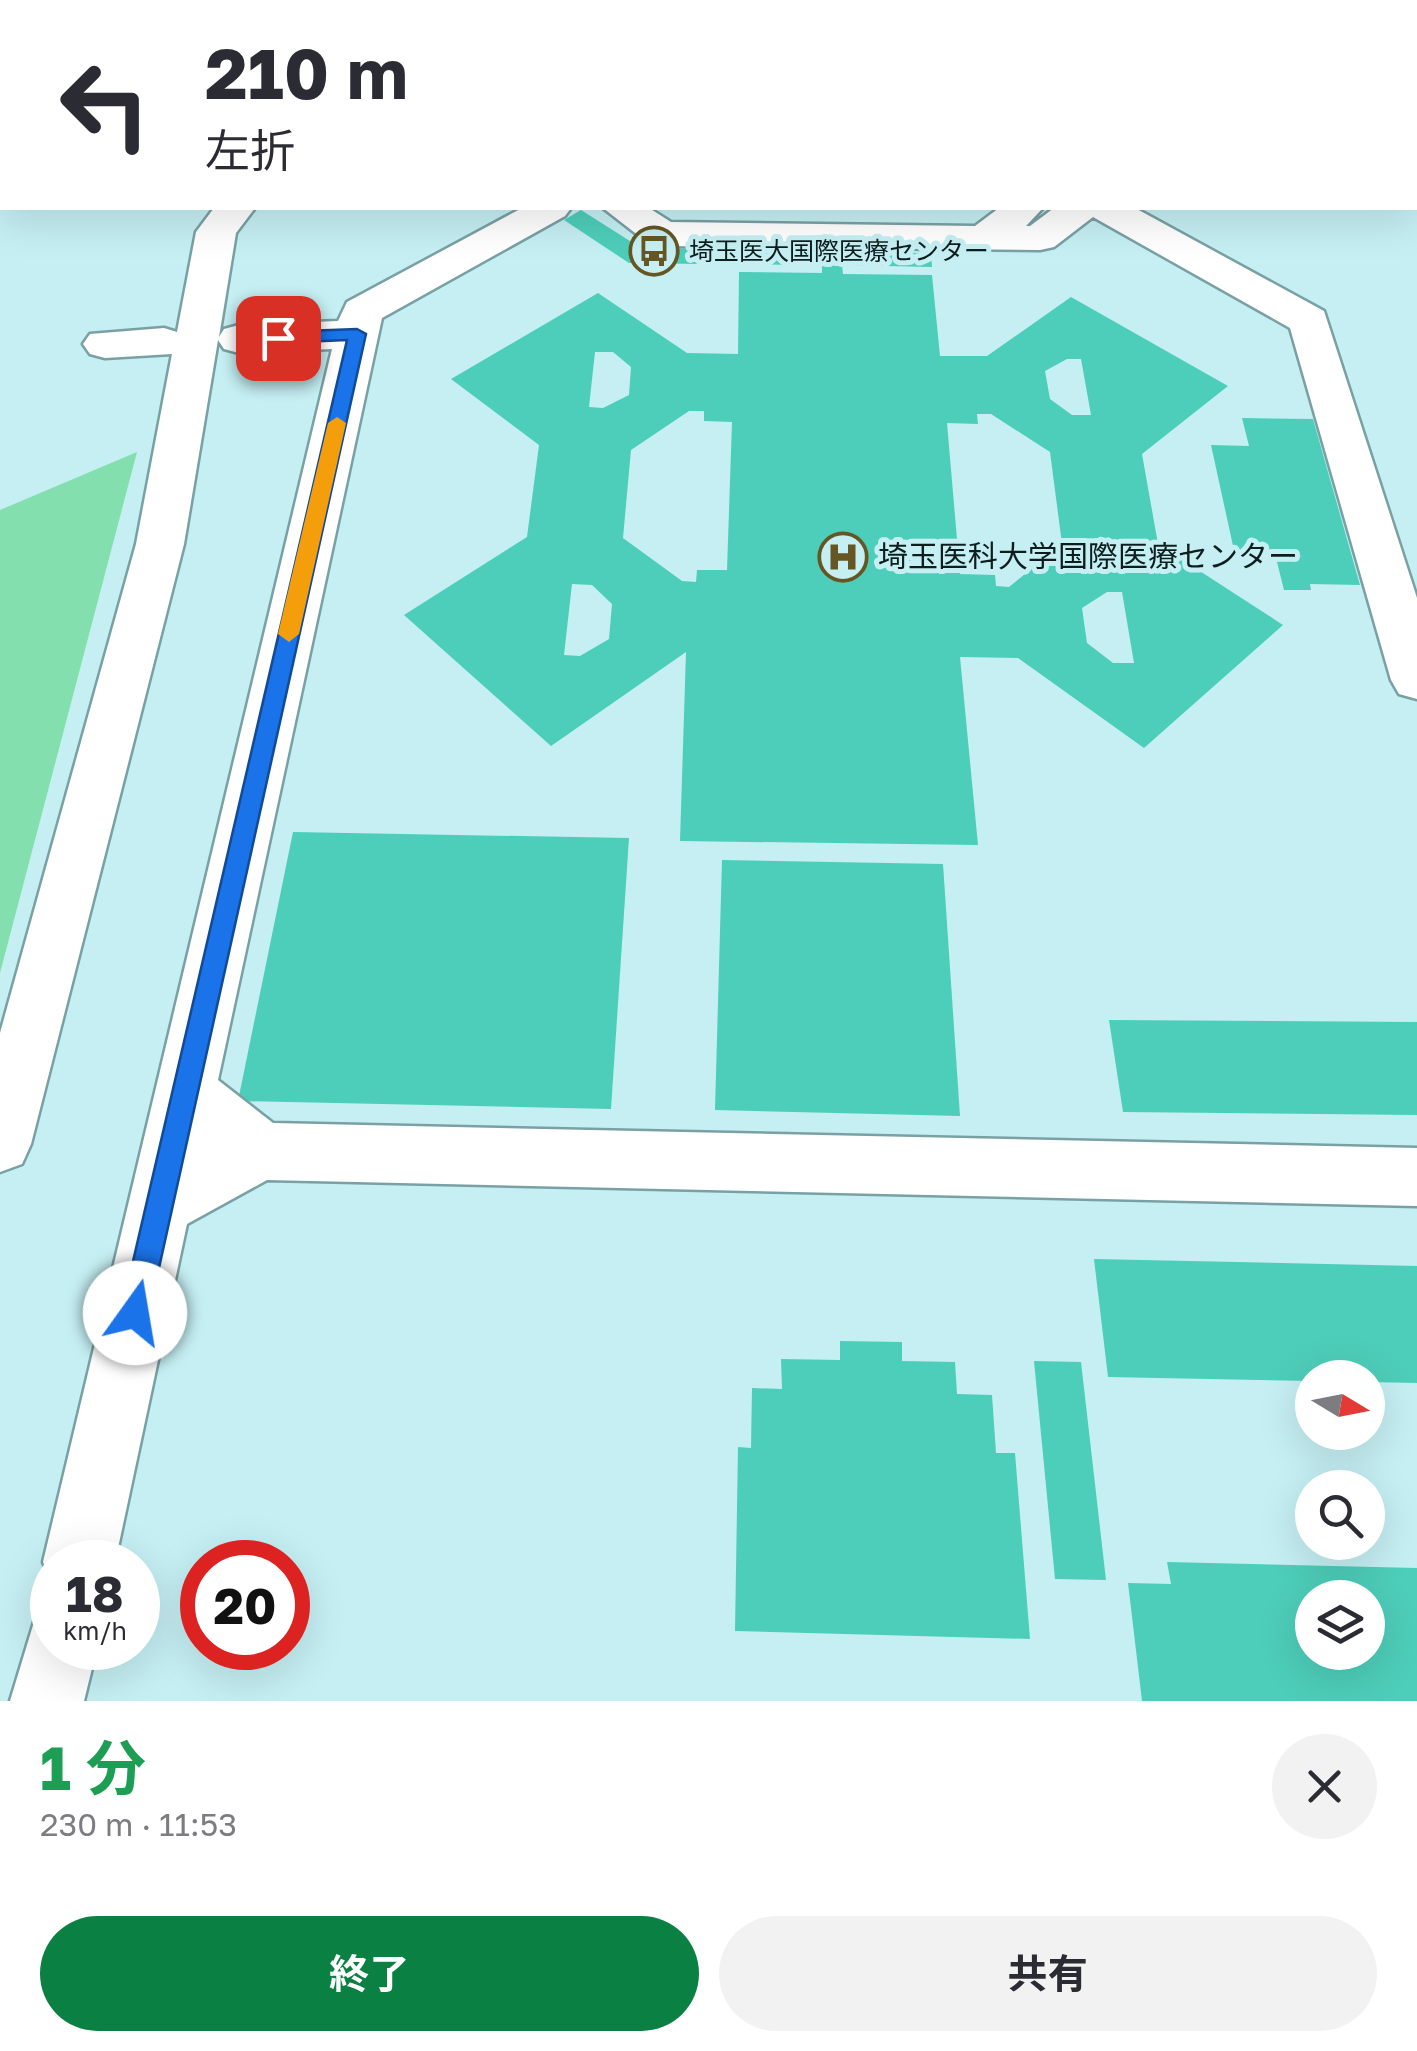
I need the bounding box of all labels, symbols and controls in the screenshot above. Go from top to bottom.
text: 210 m [205,30,408,114]
icon: left [40,40,170,170]
text: 左折 [205,123,295,177]
bus stop icon: 埼玉医大国際医療センター [628,225,680,277]
place label: 埼玉医大国際医療センター [689,235,989,266]
pin [236,296,321,381]
icon: arrive [251,311,306,366]
hospital icon: 埼玉医科大学国際医療センター [817,531,869,583]
place label: 埼玉医科大学国際医療センター [878,538,1298,574]
position arrow [83,1261,187,1365]
north arrow [1295,1360,1385,1450]
map controls [1295,1360,1385,1670]
button: search [1295,1470,1385,1560]
speed limit sign: 20 [180,1540,310,1670]
text: 18 [66,1563,124,1623]
button: layers [1295,1580,1385,1670]
text: km/h [63,1615,127,1646]
text: 1 分 [40,1731,146,1803]
button: close [1272,1734,1377,1839]
text: 230 m · 11:53 [40,1805,237,1843]
button: 終了 [40,1916,699,2031]
button: 共有 [719,1916,1377,2031]

